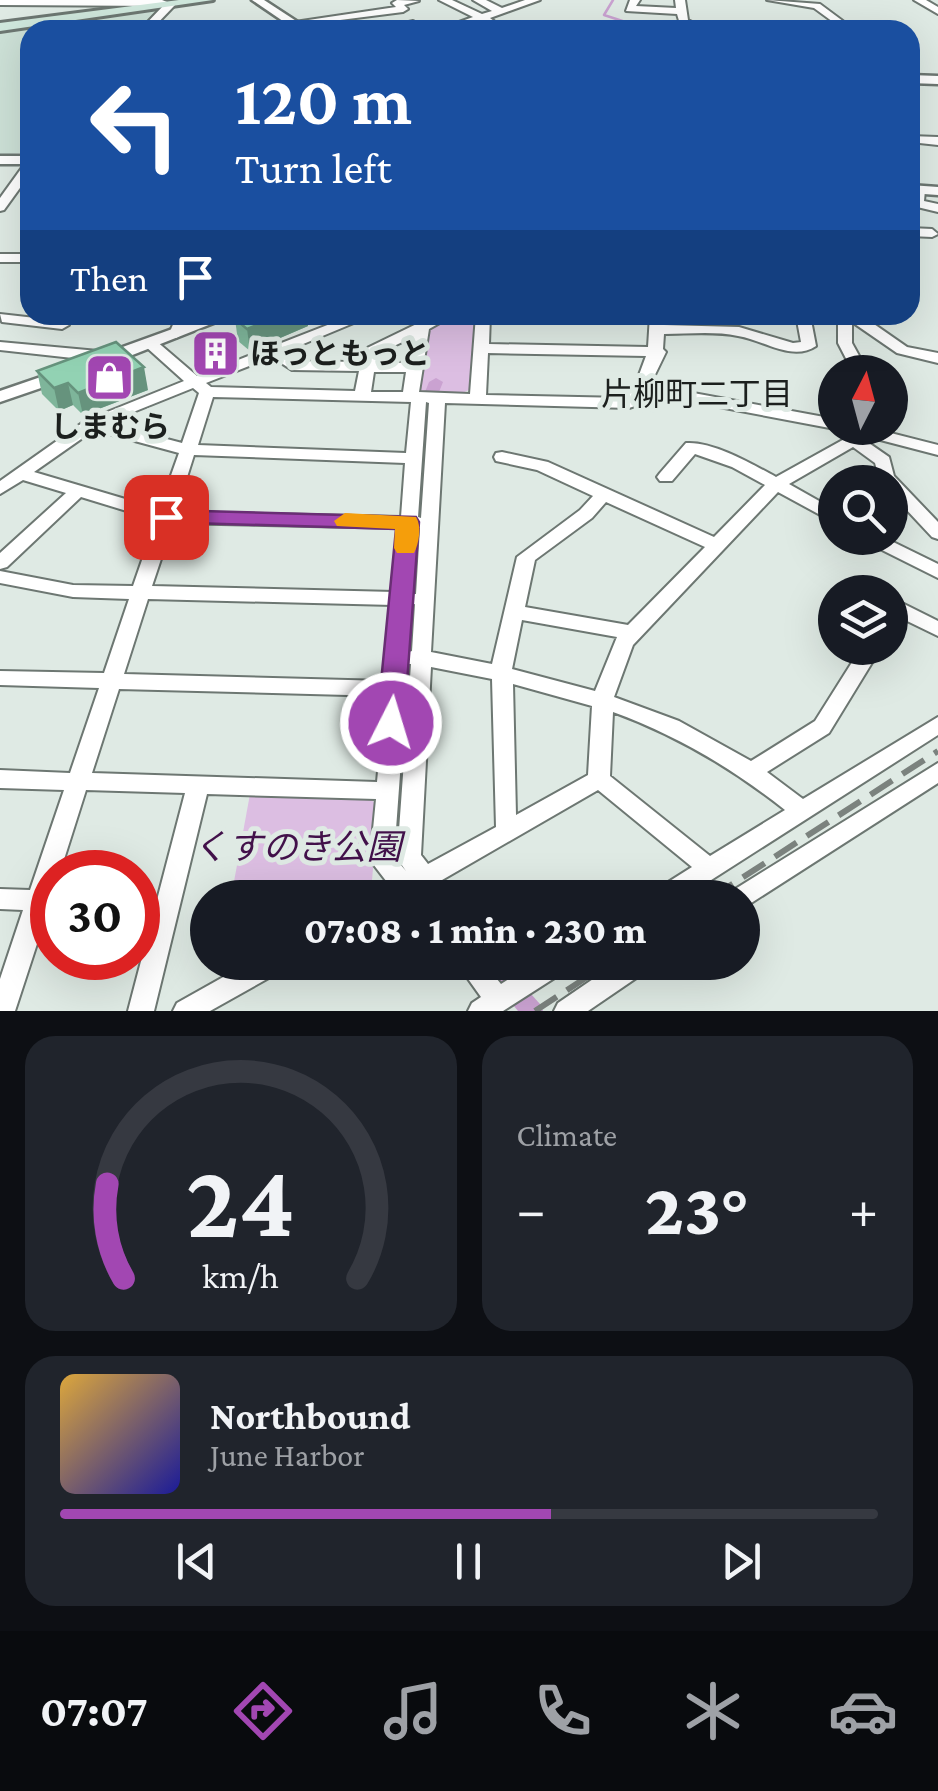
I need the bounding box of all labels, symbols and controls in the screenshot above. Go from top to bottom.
icon: left [70,60,200,190]
text: 120 m [235,61,412,139]
text: Turn left [235,143,392,193]
icon: arrive [168,250,223,305]
text: Then [70,257,148,299]
building icon: ほっともっと [189,327,241,379]
place label: ほっともっと [250,337,430,370]
shop icon: しまむら [84,351,136,403]
north arrow [818,355,908,445]
map controls [818,355,908,665]
district label: 片柳町二丁目 [601,376,793,412]
place label: しまむら [50,410,170,443]
button: search [818,465,908,555]
pin [124,475,209,560]
icon: arrive [139,490,194,545]
button: layers [818,575,908,665]
position arrow [339,671,443,775]
park label: くすのき公園 [193,828,406,867]
speed limit sign: 30 [30,850,160,980]
text: 07:08 · 1 min · 230 m [304,909,646,951]
text: Climate [517,1117,617,1153]
text: 24 [186,1143,295,1258]
text: 23° [645,1167,750,1250]
text: − [517,1179,546,1240]
text: + [849,1179,878,1240]
text: km/h [202,1256,279,1296]
text: Northbound [210,1395,411,1437]
text: June Harbor [210,1437,365,1473]
icon: previous [169,1534,224,1589]
icon: pause [441,1534,496,1589]
icon: next [714,1534,769,1589]
icon: directions [228,1676,298,1746]
icon: music [378,1676,448,1746]
icon: phone [528,1676,598,1746]
icon: climate [678,1676,748,1746]
icon: car [828,1676,898,1746]
text: 07:07 [40,1686,148,1736]

